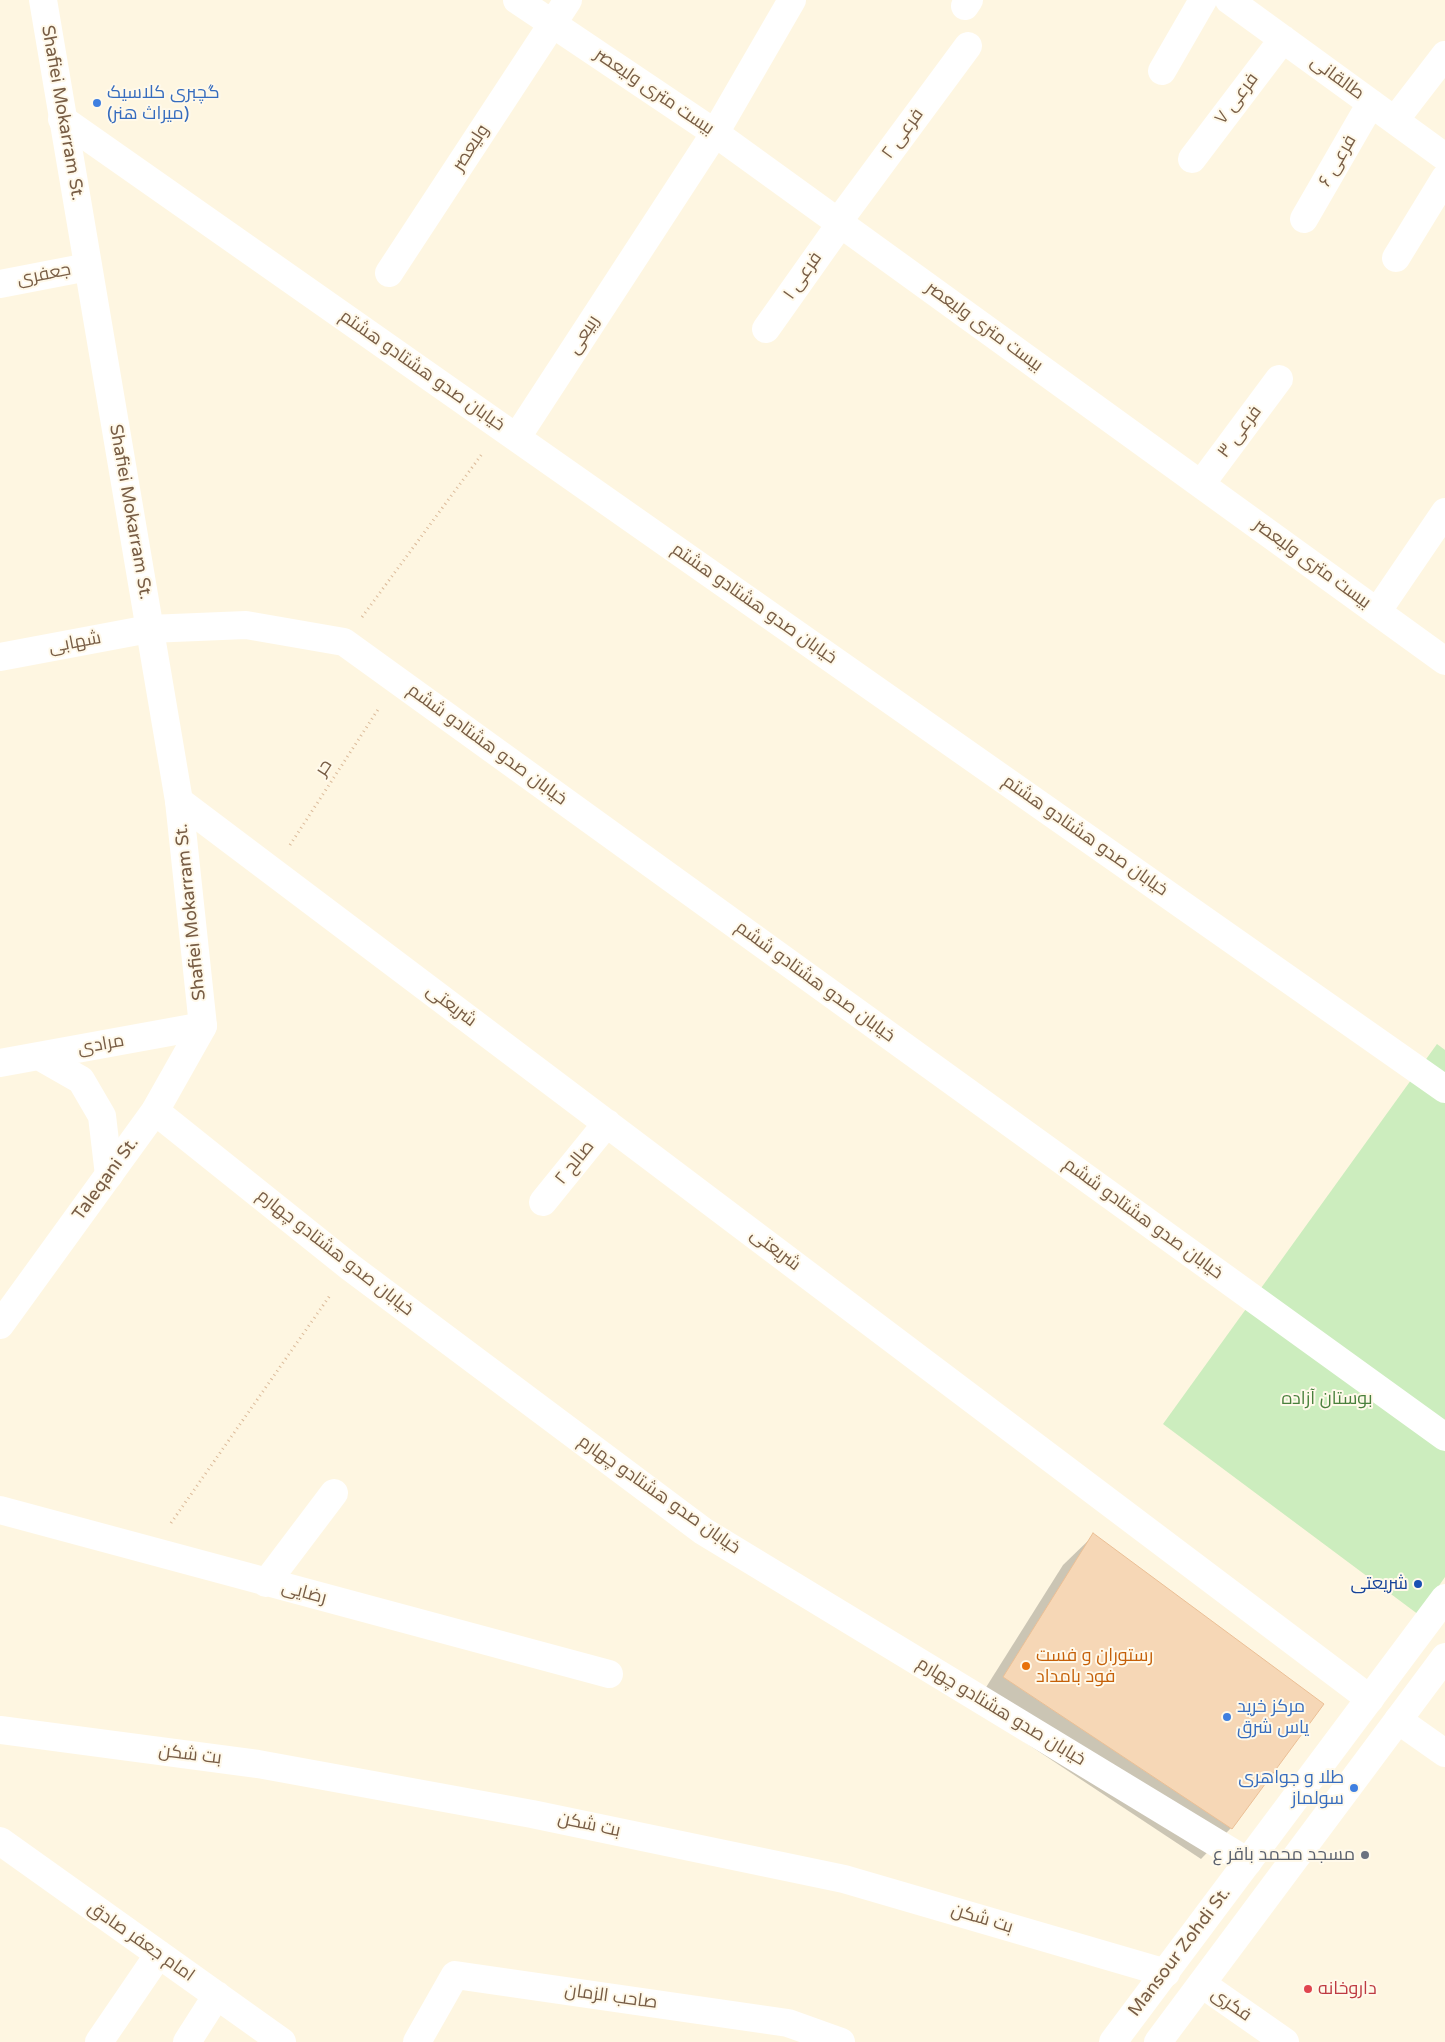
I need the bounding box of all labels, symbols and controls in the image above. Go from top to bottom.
street label: Shafiei Mokarram St. [36,24,88,202]
street label: بیست متری ولیعصر [590,44,718,140]
street label: طالقانی [1306,51,1368,105]
street label: فرعی ۷ [1211,69,1263,129]
place label: گچبری کلاسیک (میراث هنر) [107,82,220,125]
marker: گچبری کلاسیک (میراث هنر) [91,97,103,109]
street label: فرعی ۲ [877,105,929,163]
street label: ولیعصر [448,120,494,176]
street label: فرعی ۶ [1315,131,1361,191]
street label: فرعی ۱ [779,248,827,304]
street label: جعفری [15,259,73,291]
street label: بیست متری ولیعصر [921,277,1047,377]
street label: خیابان صدو هشتادو هشتم [335,306,509,436]
street label: ربیعی [563,311,605,359]
street label: فرعی ۳ [1213,402,1267,462]
street label: Shafiei Mokarram St. [104,423,156,601]
street label: بیست متری ولیعصر [1249,514,1375,614]
street label: خیابان صدو هشتادو هشتم [667,539,841,669]
street label: شهابی [47,627,103,659]
street label: خیابان صدو هشتادو ششم [403,680,571,810]
street label: حر [311,756,337,780]
street label: خیابان صدو هشتادو هشتم [998,771,1172,901]
street label: Shafiei Mokarram St. [171,822,211,1002]
street label: خیابان صدو هشتادو ششم [731,917,899,1047]
street label: شریعتی [422,980,480,1032]
street label: مرادی [76,1030,126,1060]
street label: Taleqani St. [68,1133,144,1225]
street label: صالح ۲ [551,1137,599,1189]
street label: خیابان صدو هشتادو ششم [1059,1154,1227,1284]
street label: خیابان صدو هشتادو چهارم [252,1185,418,1321]
street label: شریعتی [746,1224,804,1276]
park label: بوستان آزاده [1282,1388,1372,1410]
street label: خیابان صدو هشتادو چهارم [574,1431,744,1559]
place label: شریعتی [1351,1573,1408,1595]
street label: رضایی [279,1577,329,1609]
marker: شریعتی [1412,1578,1424,1590]
place label: رستوران و فست فود بامداد [1036,1645,1153,1688]
street label: خیابان صدو هشتادو چهارم [913,1653,1089,1771]
marker: رستوران و فست فود بامداد [1020,1660,1032,1672]
place label: مرکز خرید یاس شرق [1237,1696,1309,1738]
marker: مرکز خرید یاس شرق [1221,1711,1233,1723]
street label: بت شکن [157,1740,223,1770]
place label: طلا و جواهری سولماز [1238,1767,1344,1810]
marker: طلا و جواهری سولماز [1348,1782,1360,1794]
street label: بت شکن [556,1808,622,1842]
place label: مسجد محمد باقر ع [1213,1844,1355,1866]
marker: مسجد محمد باقر ع [1359,1849,1371,1861]
street label: Mansour Zohdi St. [1124,1883,1236,2021]
street label: امام جعفر صادق [84,1897,198,1987]
street label: بت شکن [948,1899,1016,1939]
place label: داروخانه [1318,1978,1377,2000]
street label: صاحب الزمان [563,1980,659,2014]
street label: فکری [1207,1983,1255,2027]
marker: داروخانه [1302,1983,1314,1995]

